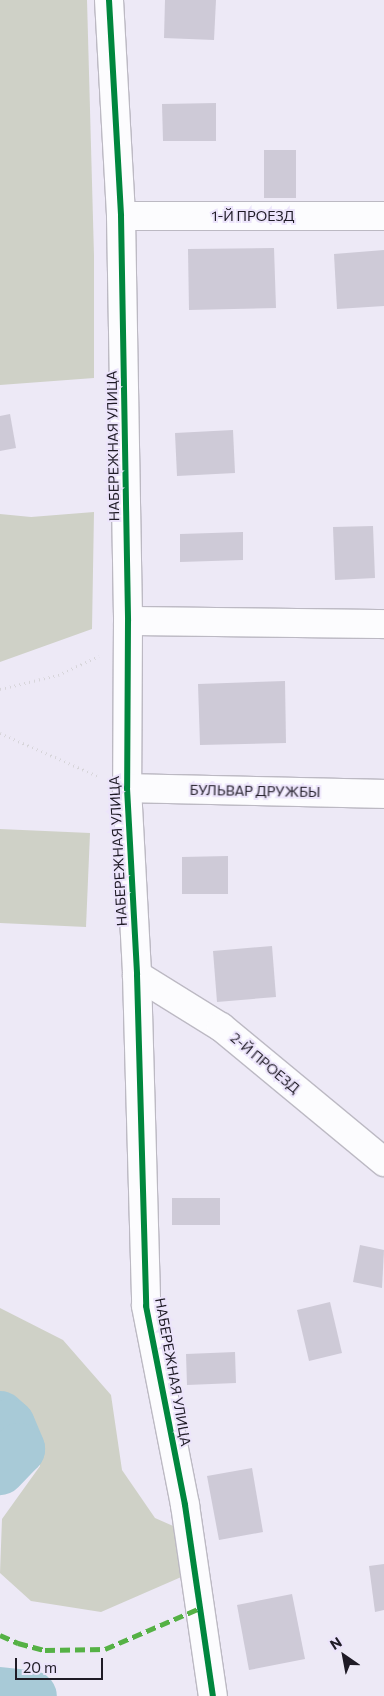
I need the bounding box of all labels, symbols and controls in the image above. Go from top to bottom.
street label: 1-Й ПРОЕЗД [211,208,295,224]
street label: НАБЕРЕЖНАЯ УЛИЦА [103,371,123,521]
street label: НАБЕРЕЖНАЯ УЛИЦА [106,775,130,927]
street label: БУЛЬВАР ДРУЖБЫ [189,781,321,801]
street label: 2-Й ПРОЕЗД [227,1029,303,1097]
street label: НАБЕРЕЖНАЯ УЛИЦА [152,1296,194,1448]
north arrow [319,1631,369,1681]
text: N [327,1633,345,1653]
scale bar [18,1648,105,1680]
text: 20 m [23,1658,57,1676]

